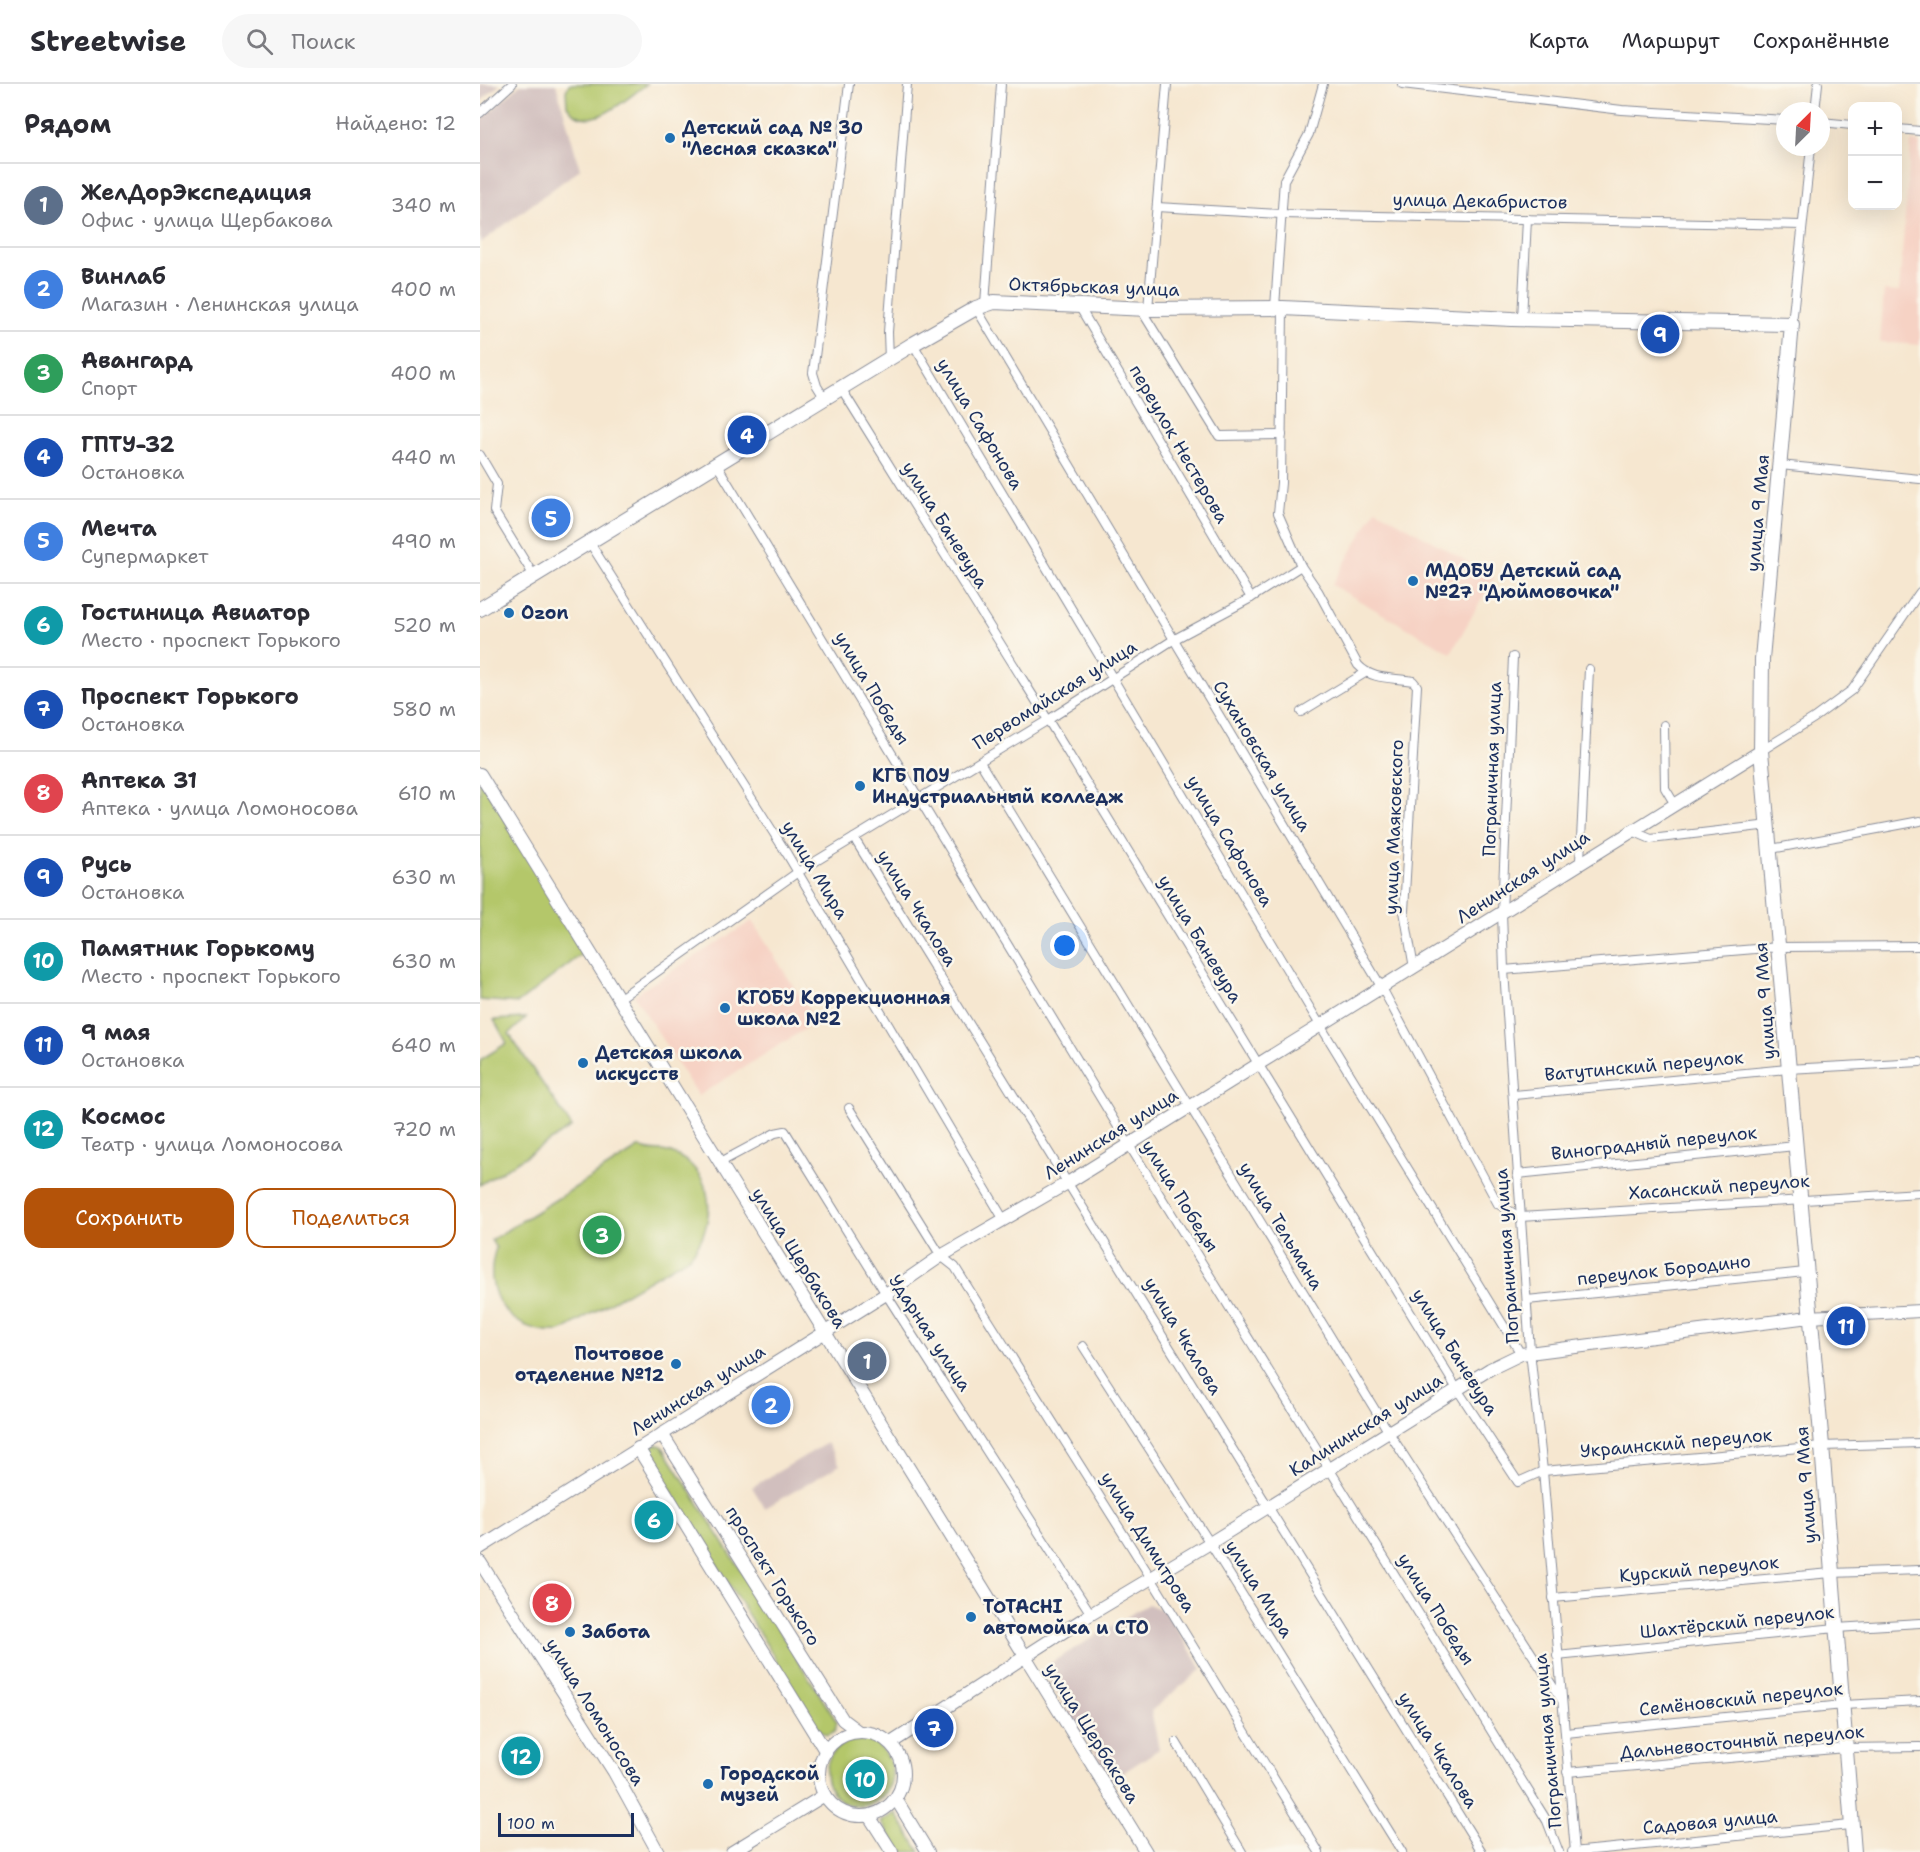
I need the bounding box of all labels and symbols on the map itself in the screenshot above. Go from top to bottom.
north arrow [1776,102,1830,156]
place label: Детский сад № 30 "Лесная сказка" [682,116,863,161]
marker: Детский сад № 30 "Лесная сказка" [663,131,677,145]
street label: улица Декабристов [1392,187,1568,215]
street label: Октябрьская улица [1008,272,1180,302]
pin: 9 [1640,312,1680,356]
street label: улица Сафонова [931,354,1029,494]
street label: переулок Нестерова [1124,360,1234,528]
pin: 4 [728,412,766,458]
street label: улица 9 Мая [1741,453,1775,573]
street label: улица Баневура [896,457,994,593]
pin: 5 [532,496,570,540]
place label: МДОБУ Детский сад №27 "Дюймовочка" [1425,559,1621,604]
marker: МДОБУ Детский сад №27 "Дюймовочка" [1406,574,1420,588]
place label: Ozon [521,601,568,625]
marker: Ozon [502,606,516,620]
street label: улица Победы [829,627,915,749]
street label: Первомайская улица [969,635,1141,755]
street label: Сухановская улица [1207,676,1317,836]
street label: Пограничная улица [1477,681,1507,857]
street label: улица Маяковского [1379,739,1409,915]
place label: КГБ ПОУ Индустриальный колледж [872,764,1124,809]
street label: улица Сафонова [1181,771,1279,911]
marker: КГБ ПОУ Индустриальный колледж [853,779,867,793]
street label: улица Мира [776,816,854,924]
street label: Ленинская улица [1452,825,1594,929]
street label: улица Чкалова [871,845,963,971]
street label: улица Баневура [1152,871,1248,1007]
your location [1050,931,1079,960]
street label: улица 9 Мая [1749,941,1781,1061]
place label: КГОБУ Коррекционная школа №2 [737,986,951,1031]
marker: КГОБУ Коррекционная школа №2 [718,1001,732,1015]
place label: Детская школа искусств [595,1041,742,1086]
street label: Ватутинский переулок [1543,1045,1745,1087]
marker: Детская школа искусств [576,1056,590,1070]
street label: Ленинская улица [1039,1083,1183,1185]
street label: Виноградный переулок [1550,1120,1759,1166]
street label: улица Победы [1136,1135,1224,1257]
street label: улица Тельмана [1233,1157,1329,1295]
street label: Пограничная улица [1489,1168,1525,1344]
street label: Хасанский переулок [1628,1169,1811,1205]
street label: улица Щербакова [746,1183,852,1333]
pin: 3 [582,1212,622,1258]
street label: переулок Бородино [1576,1249,1752,1291]
street label: Ударная улица [883,1270,977,1396]
street label: улица Чкалова [1138,1273,1228,1399]
street label: улица Баневура [1406,1284,1504,1420]
pin: 11 [1826,1304,1866,1348]
pin: 1 [848,1338,886,1384]
street label: Ленинская улица [626,1339,770,1441]
place label: Почтовое отделение №12 [515,1342,664,1387]
marker: Почтовое отделение №12 [669,1357,683,1371]
street label: Калининская улица [1285,1368,1447,1482]
pin: 2 [752,1382,790,1428]
street label: Украинский переулок [1579,1423,1774,1463]
street label: улица 9 Мая [1790,1425,1822,1545]
street label: улица Димитрова [1095,1467,1201,1617]
pin: 6 [634,1498,674,1542]
street label: проспект Горького [720,1501,826,1651]
street label: улица Мира [1219,1536,1299,1642]
street label: улица Победы [1392,1548,1480,1670]
street label: Курский переулок [1618,1550,1780,1588]
pin: 8 [532,1580,572,1625]
place label: TOTACHI автомойка и СТО [983,1595,1149,1640]
street label: Шахтёрский переулок [1639,1600,1836,1644]
marker: TOTACHI автомойка и СТО [964,1610,978,1624]
place label: Забота [582,1620,651,1644]
marker: Забота [563,1625,577,1639]
street label: улица Ломоносова [540,1634,650,1790]
street label: Пограничная улица [1528,1653,1568,1829]
street label: улица Щербакова [1039,1658,1145,1808]
street label: Семёновский переулок [1638,1676,1845,1722]
street label: улица Чкалова [1392,1687,1484,1813]
pin: 7 [914,1706,954,1750]
street label: Дальневосточный переулок [1619,1719,1866,1765]
pin: 12 [502,1734,540,1778]
pin: 10 [846,1756,884,1802]
place label: Городской музей [720,1762,820,1807]
marker: Городской музей [701,1777,715,1791]
street label: Садовая улица [1642,1804,1778,1840]
scale bar [498,1810,634,1838]

